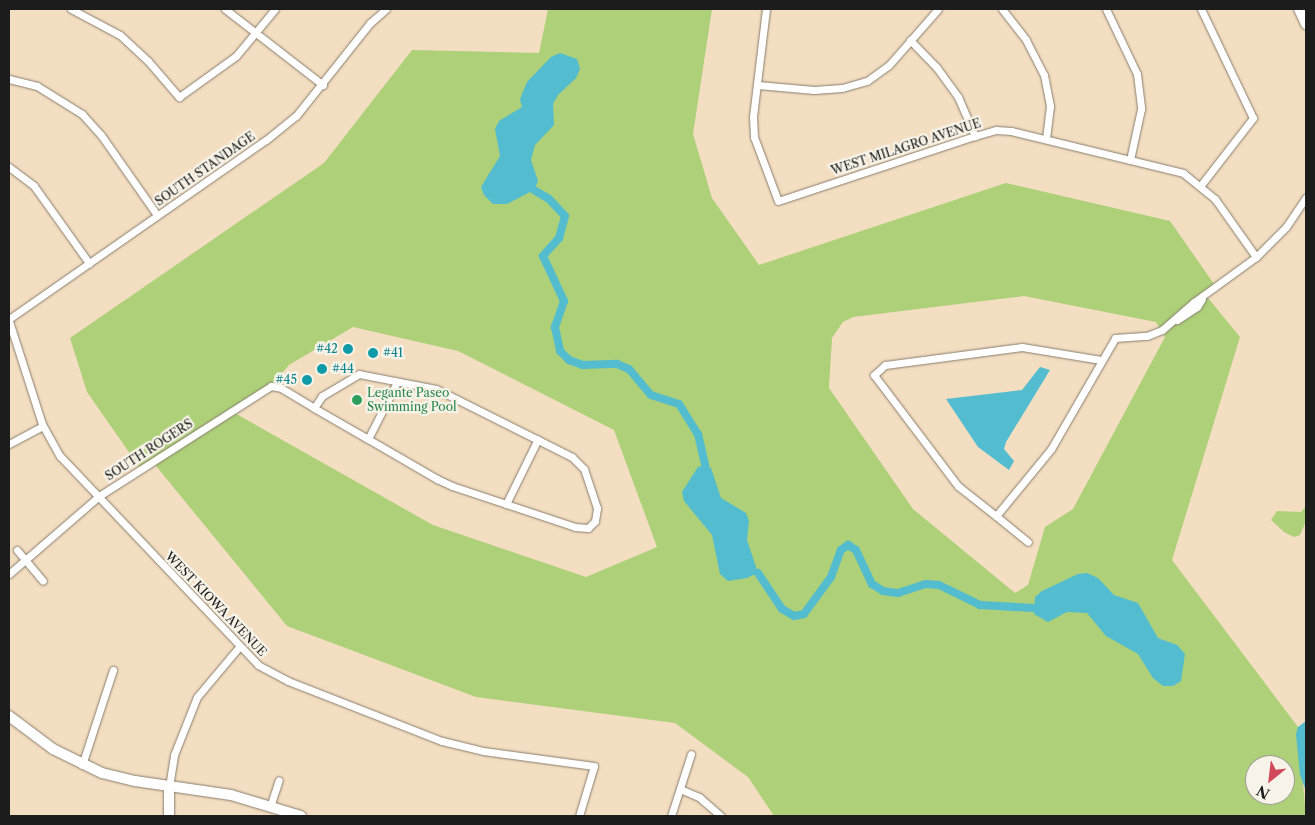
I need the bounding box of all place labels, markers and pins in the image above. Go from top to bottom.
place label: #42 [316,342,338,356]
marker: #42 [342,343,354,355]
place label: #41 [383,346,403,360]
marker: #41 [367,347,379,359]
place label: #44 [332,362,354,376]
marker: #44 [316,363,328,375]
place label: #45 [276,373,297,387]
marker: #45 [301,374,313,386]
place label: Legante Paseo Swimming Pool [367,386,457,414]
marker: Legante Paseo Swimming Pool [351,394,363,406]

